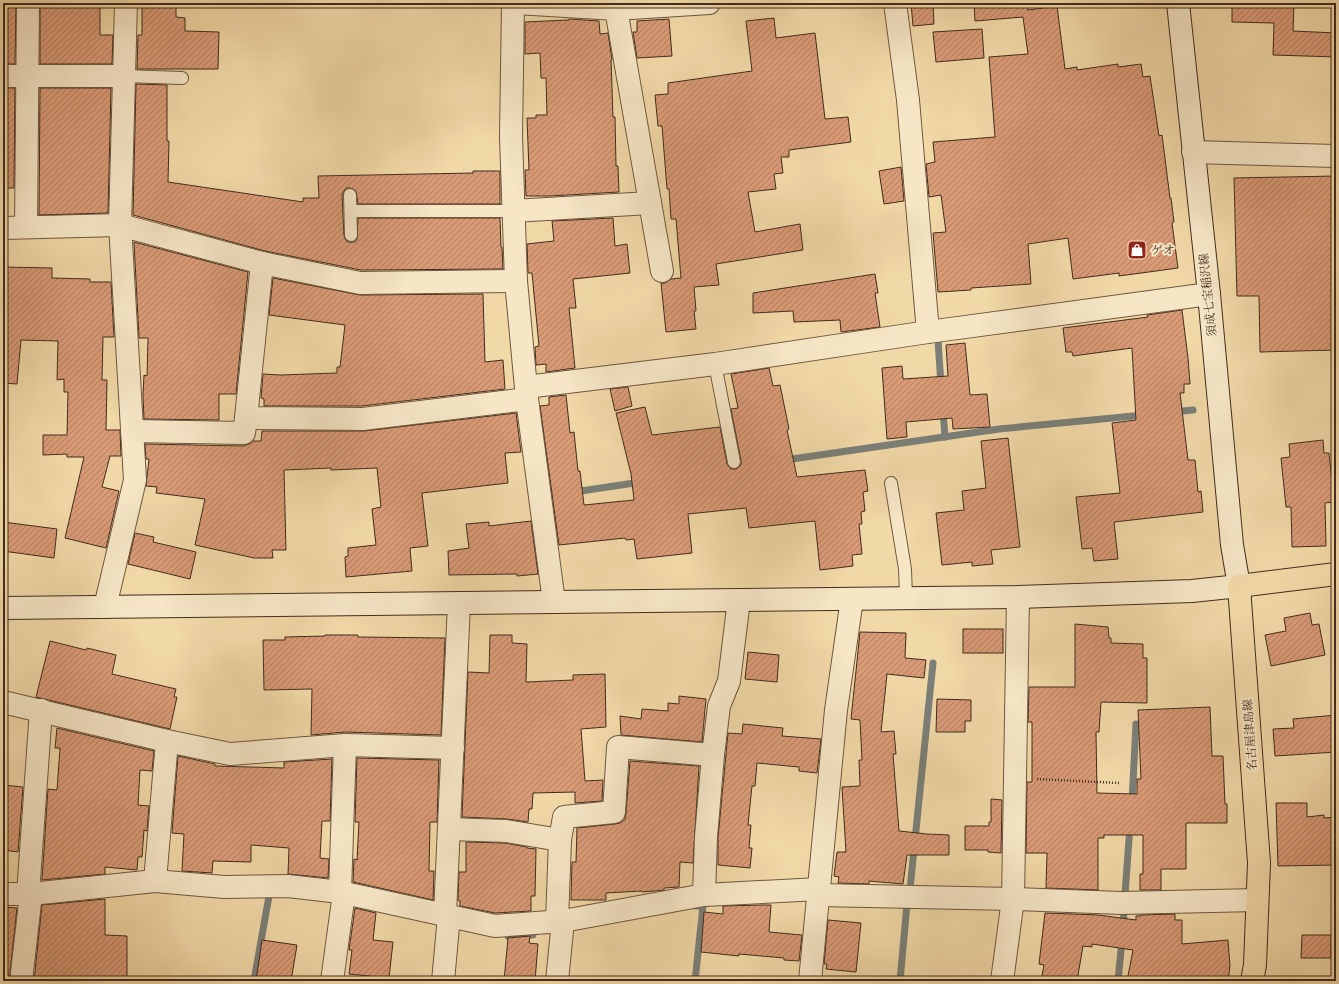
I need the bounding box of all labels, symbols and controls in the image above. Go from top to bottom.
shop icon: ゲオ [1126,239,1148,261]
place label: ゲオ [1151,244,1175,257]
street label: 須成七宝稲沢線 [1197,252,1219,338]
street label: 名古屋津島線 [1241,699,1259,771]

